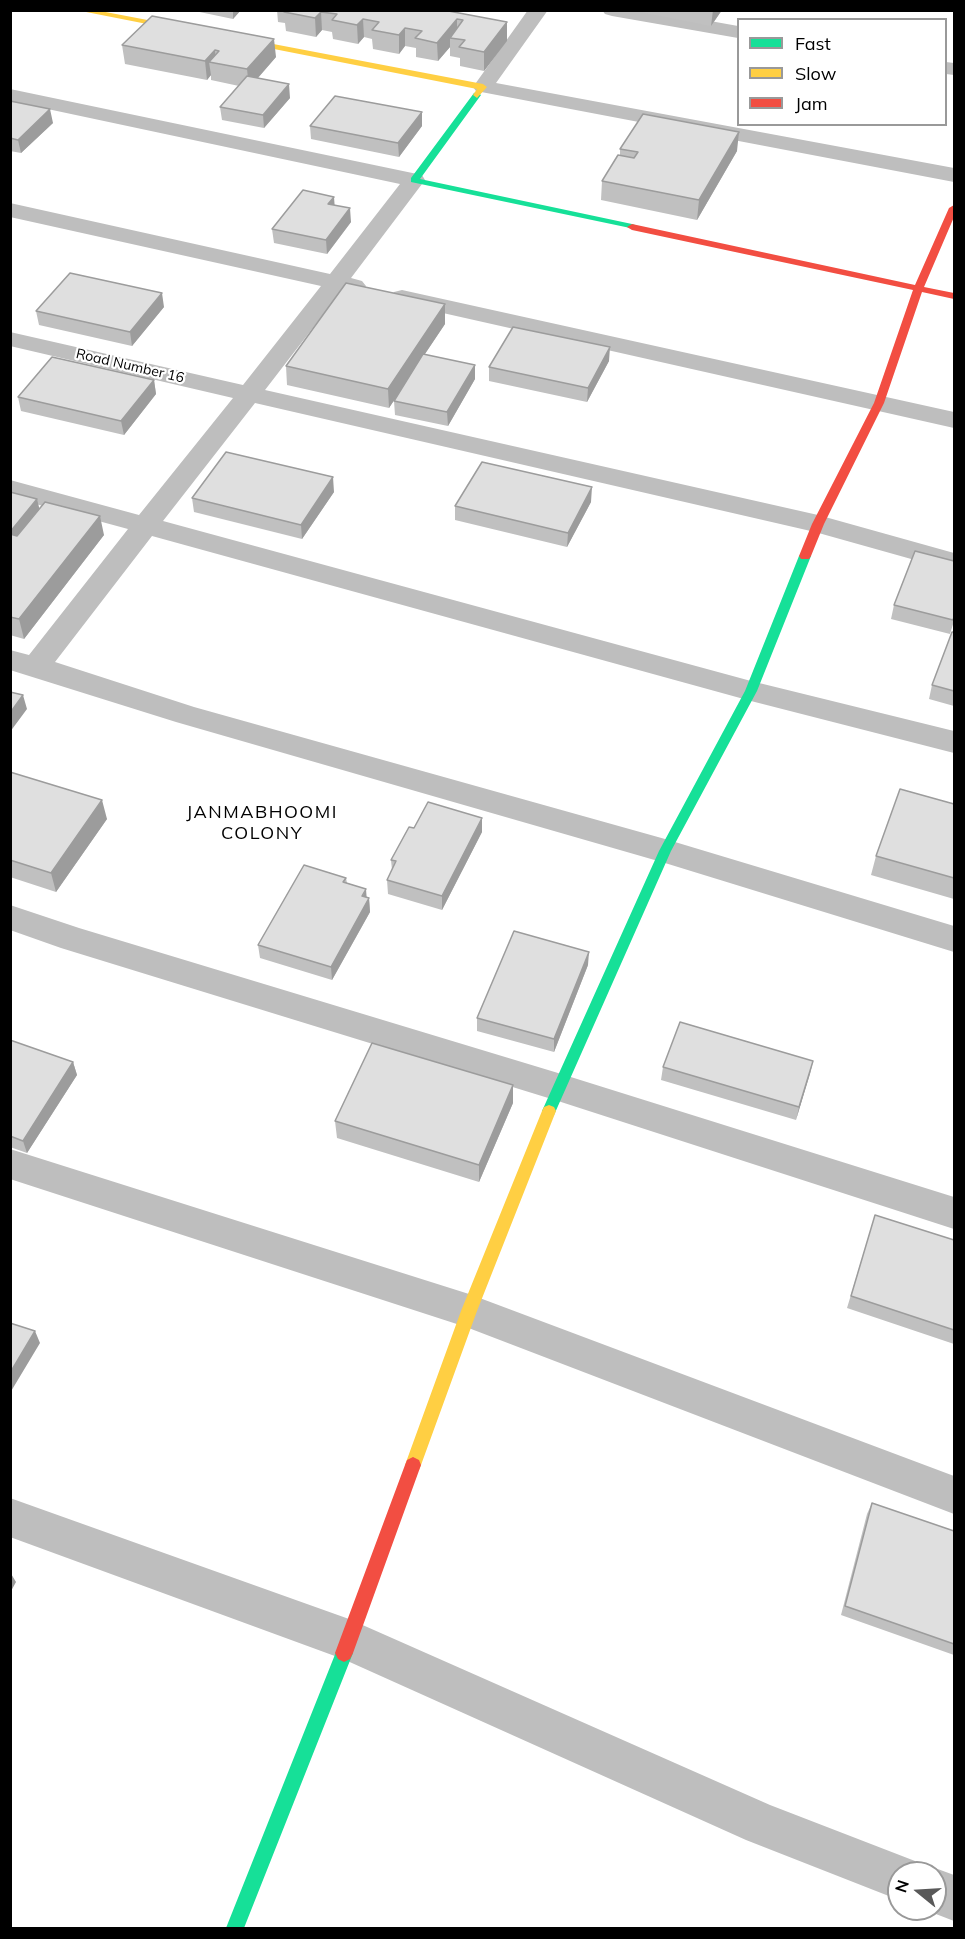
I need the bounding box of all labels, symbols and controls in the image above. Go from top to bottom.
legend [737,18,947,126]
text: Fast [795,32,831,55]
text: Slow [795,62,836,85]
text: Jam [795,92,828,115]
street label: Road Number 16 [74,345,186,387]
district label: JANMABHOOMI COLONY [186,802,338,844]
north arrow [887,1861,947,1921]
text: N [890,1877,913,1895]

